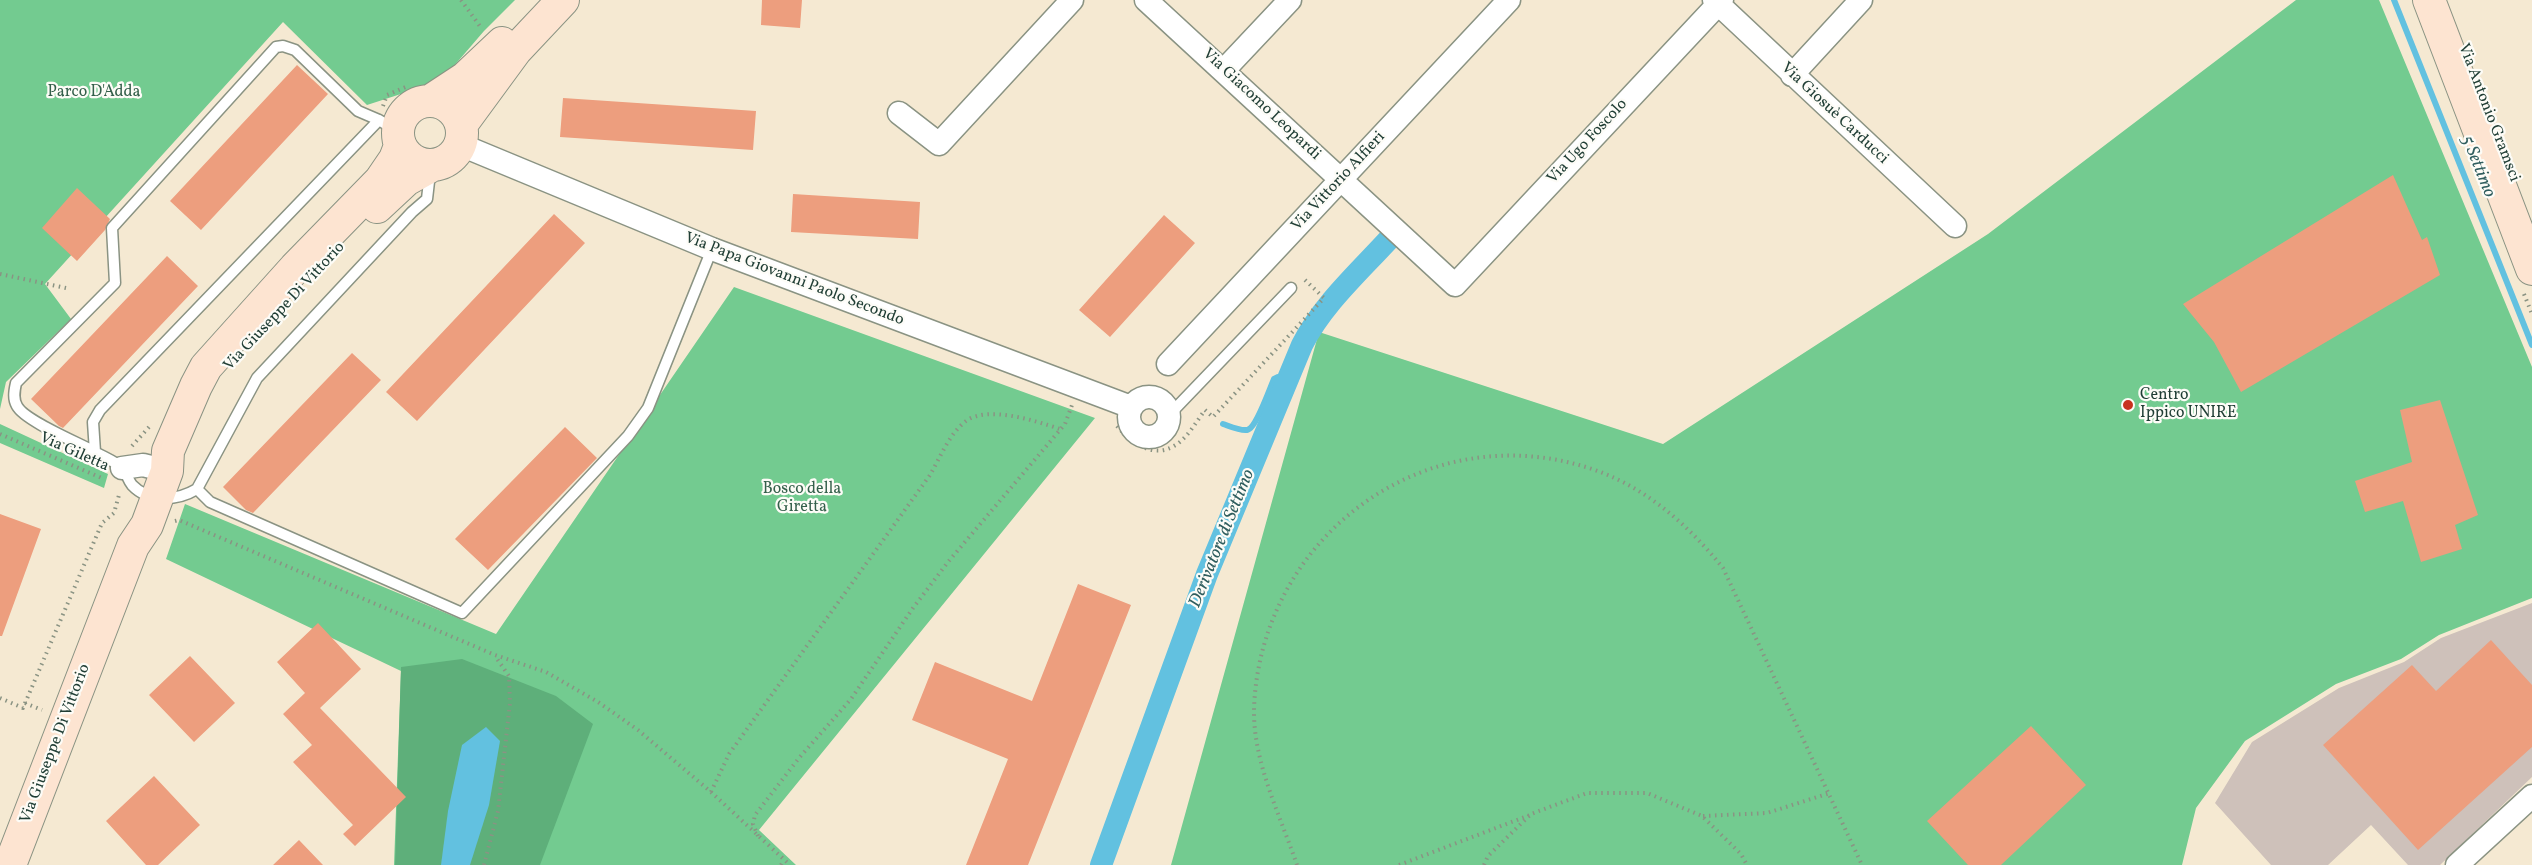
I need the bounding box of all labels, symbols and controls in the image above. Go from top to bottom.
street label: Via Antonio Gramsci [2453,41,2523,185]
street label: Via Giacomo Leopardi [1198,45,1324,165]
street label: Via Giosuè Carducci [1776,59,1892,169]
park label: Parco D'Adda [48,83,140,103]
street label: Via Ugo Foscolo [1544,96,1632,188]
street label: Via Vittorio Alfieri [1288,128,1390,236]
water label: 5 Settimo [2455,133,2499,201]
street label: Via Papa Giovanni Paolo Secondo [682,229,906,331]
street label: Via Giuseppe Di Vittorio [220,239,350,375]
place label: Centro Ippico UNIRE [2140,386,2237,424]
marker: Centro Ippico UNIRE [2121,398,2135,412]
street label: Via Giletta [36,429,112,477]
water label: Derivatore di Settimo [1185,467,1261,611]
park label: Bosco della Giretta [763,480,841,518]
street label: Via Giuseppe Di Vittorio [17,661,95,827]

